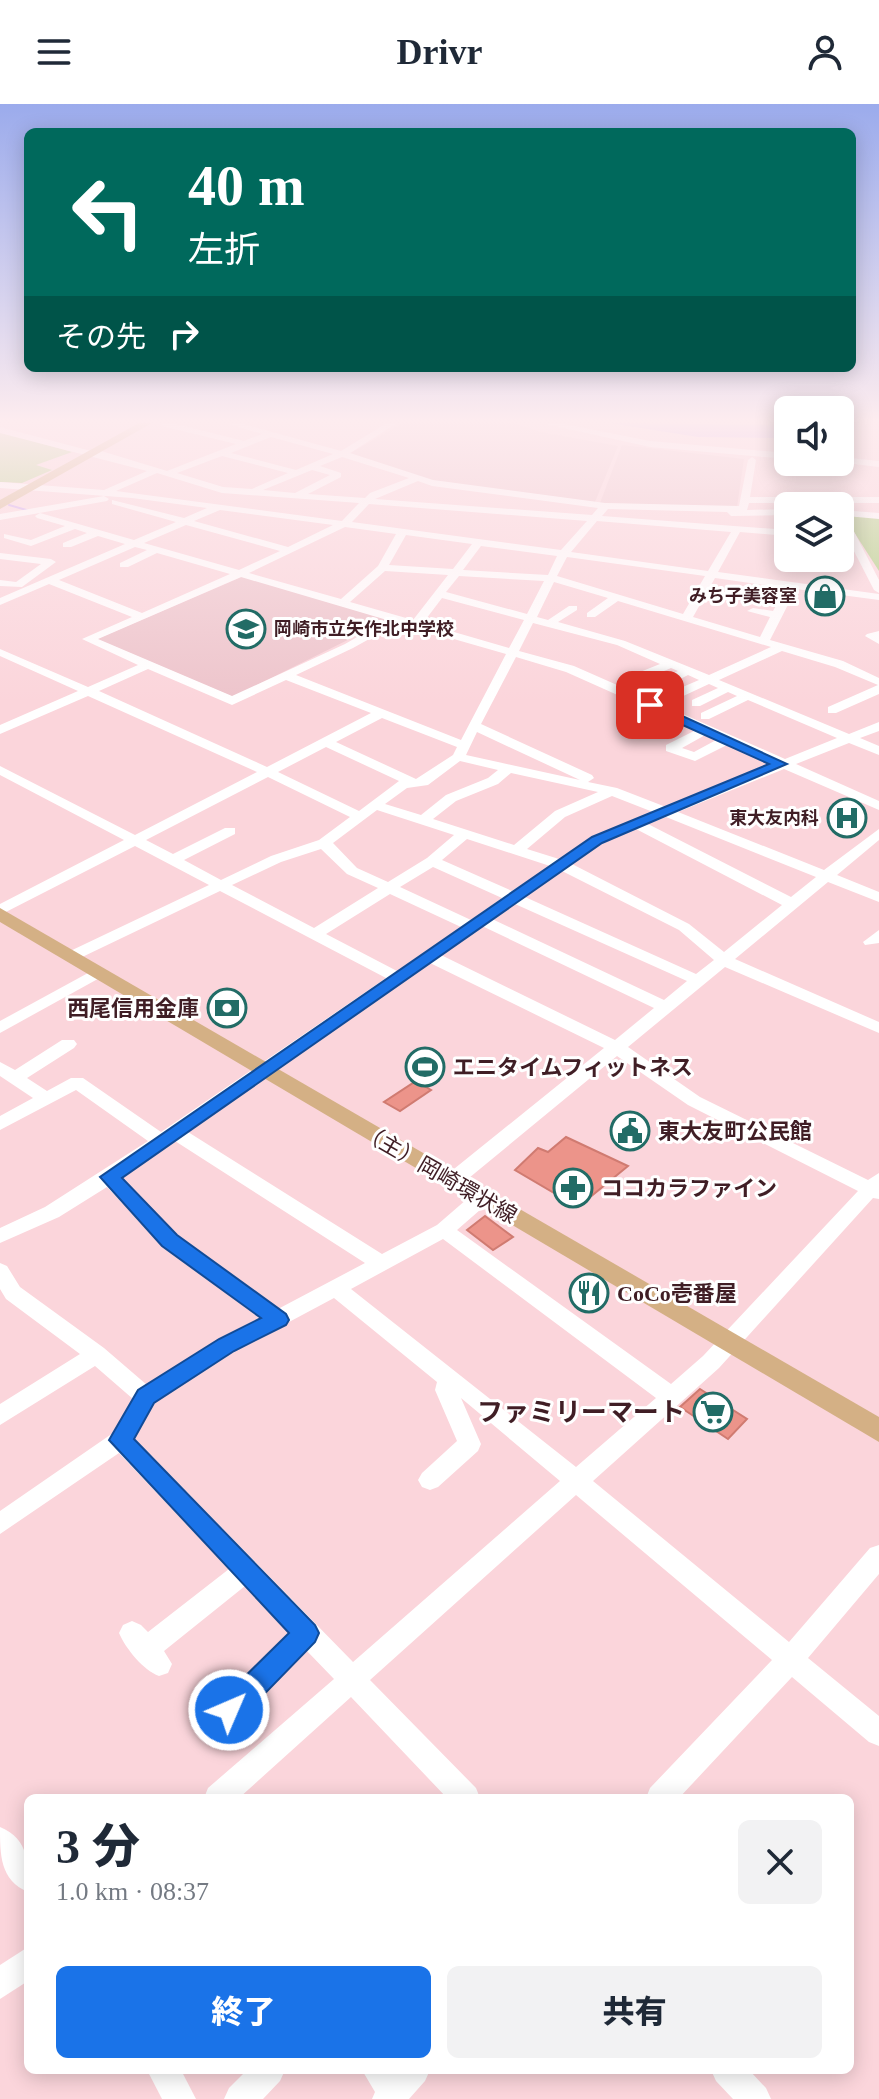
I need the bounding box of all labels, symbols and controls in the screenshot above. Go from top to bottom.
icon: menu [32,30,76,74]
icon: person [803,30,847,74]
text: Drivr [397,32,482,72]
text: 40 m [188,155,305,217]
icon: left [56,160,160,264]
text: 左折 [188,230,260,270]
icon: right [162,312,206,356]
text: その先 [56,320,146,353]
map controls [774,396,854,572]
button: sound [774,396,854,476]
button: layers [774,492,854,572]
shop icon: みち子美容室 [804,575,846,617]
place label: みち子美容室 [689,586,797,606]
school or university icon: 岡崎市立矢作北中学校 [225,608,267,650]
place label: 岡崎市立矢作北中学校 [274,619,454,639]
pin [616,671,684,739]
icon: arrive [628,683,672,727]
hospital icon: 東大友内科 [826,797,868,839]
place label: 東大友内科 [729,808,819,828]
bank icon: 西尾信用金庫 [206,987,248,1029]
place label: 西尾信用金庫 [67,996,199,1021]
sports icon: エニタイムフィットネス [404,1046,446,1088]
place label: エニタイムフィットネス [453,1055,693,1080]
public building icon: 東大友町公民館 [609,1110,651,1152]
street label: （主）岡崎環状線 [356,1119,521,1228]
place label: 東大友町公民館 [658,1119,812,1144]
pharmacy icon: ココカラファイン [552,1167,594,1209]
place label: ココカラファイン [601,1176,777,1201]
restaurant icon: CoCo壱番屋 [568,1272,610,1314]
place label: CoCo壱番屋 [617,1281,737,1306]
supermarket icon: ファミリーマート [692,1391,734,1433]
place label: ファミリーマート [477,1398,685,1427]
position arrow [187,1668,271,1752]
text: 3 分 [56,1820,140,1873]
button: close [738,1820,822,1904]
text: 1.0 km · 08:37 [56,1877,209,1906]
button: 終了 [56,1966,431,2058]
button: 共有 [447,1966,822,2058]

